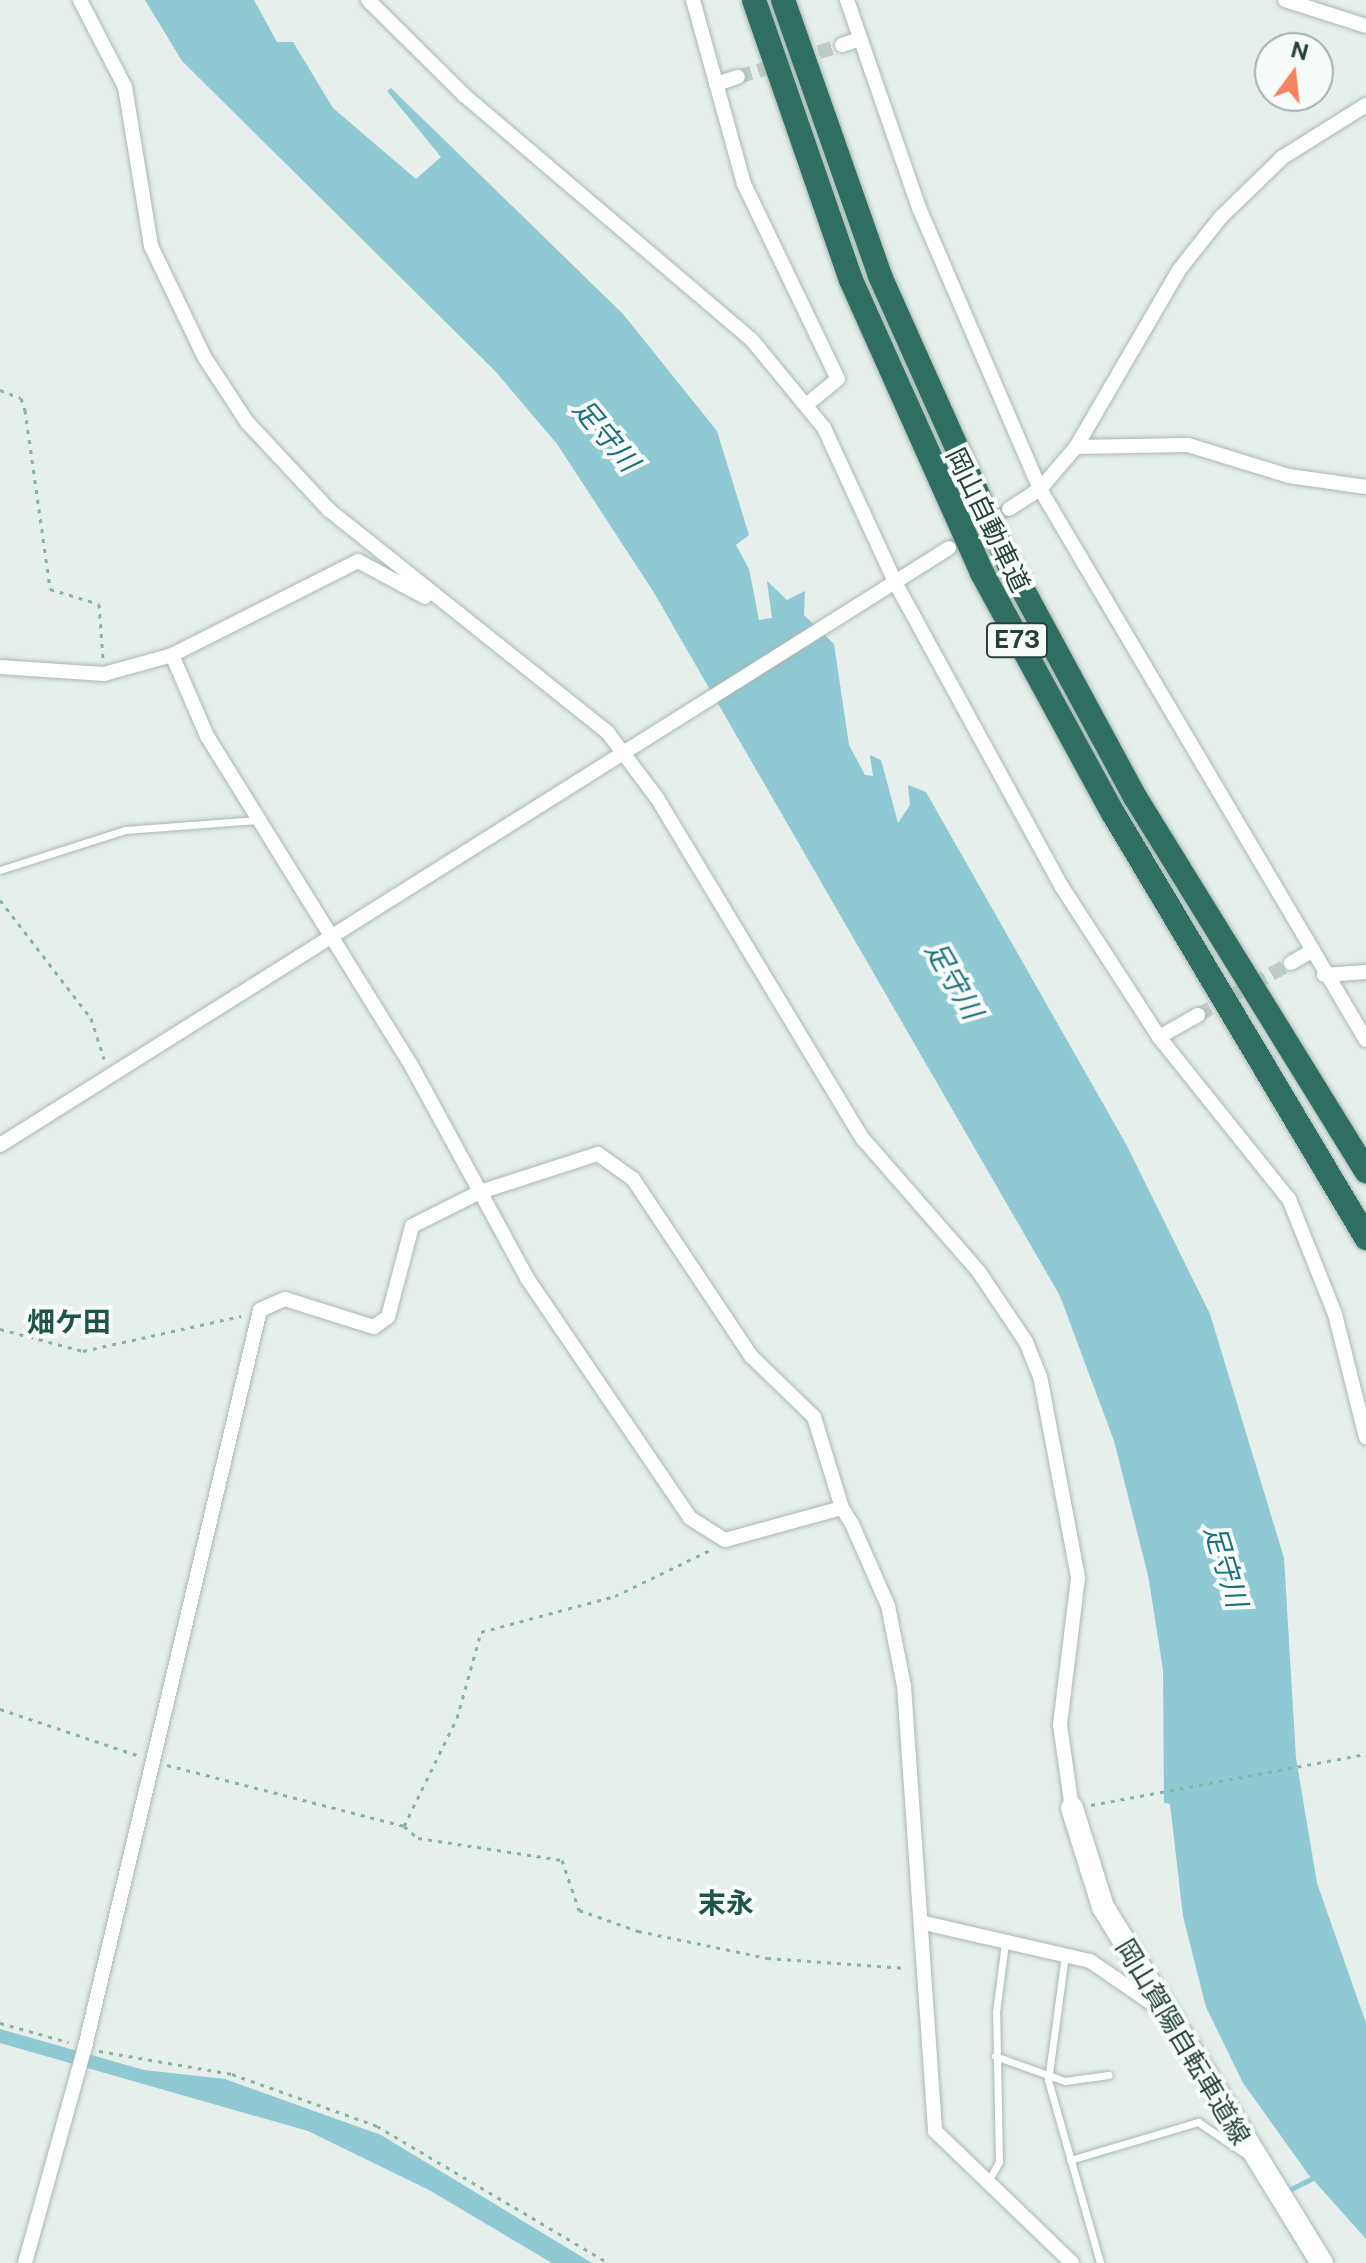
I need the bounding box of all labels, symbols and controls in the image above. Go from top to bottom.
north arrow [1254,32,1334,112]
text: N [1288,36,1311,66]
water label: 足守川 [566,392,646,478]
street label: 岡山自動車道 [940,443,1036,597]
road number: E73 [985,620,1049,660]
water label: 足守川 [918,935,990,1025]
district label: 畑ケ田 [27,1305,111,1339]
water label: 足守川 [1198,1521,1254,1611]
district label: 末永 [698,1886,754,1920]
street label: 岡山賀陽自転車道線 [1109,1934,1257,2150]

